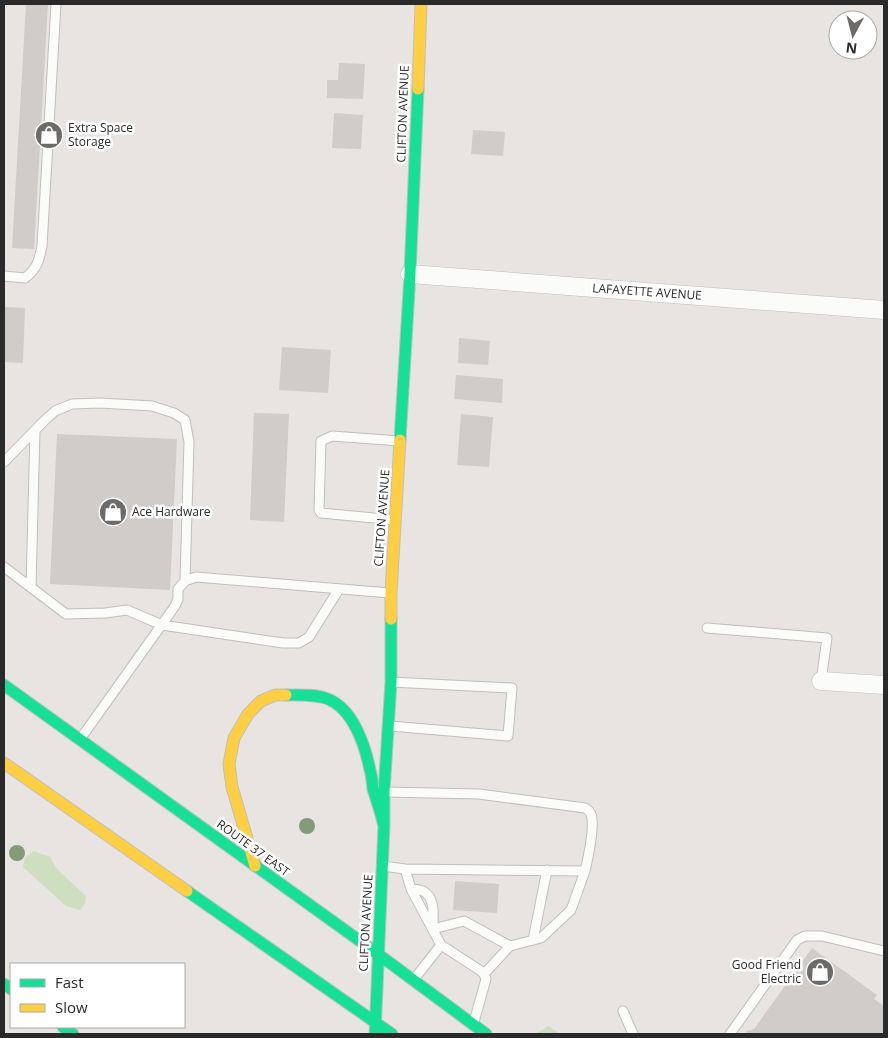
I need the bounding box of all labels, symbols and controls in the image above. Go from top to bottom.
north arrow [828,10,878,60]
text: N [845,38,858,59]
street label: CLIFTON AVENUE [392,65,413,163]
place label: Extra Space Storage [68,119,133,150]
shop icon: Extra Space Storage [34,120,64,150]
street label: LAFAYETTE AVENUE [592,279,702,304]
street label: CLIFTON AVENUE [370,469,393,567]
shop icon: Ace Hardware [98,497,128,527]
place label: Ace Hardware [132,503,211,520]
street label: ROUTE 37 EAST [213,815,293,880]
street label: CLIFTON AVENUE [354,874,377,972]
place label: Good Friend Electric [732,956,801,987]
shop icon: Good Friend Electric [805,957,835,987]
legend [10,963,185,1028]
text: Fast [55,972,84,992]
text: Slow [55,997,88,1017]

